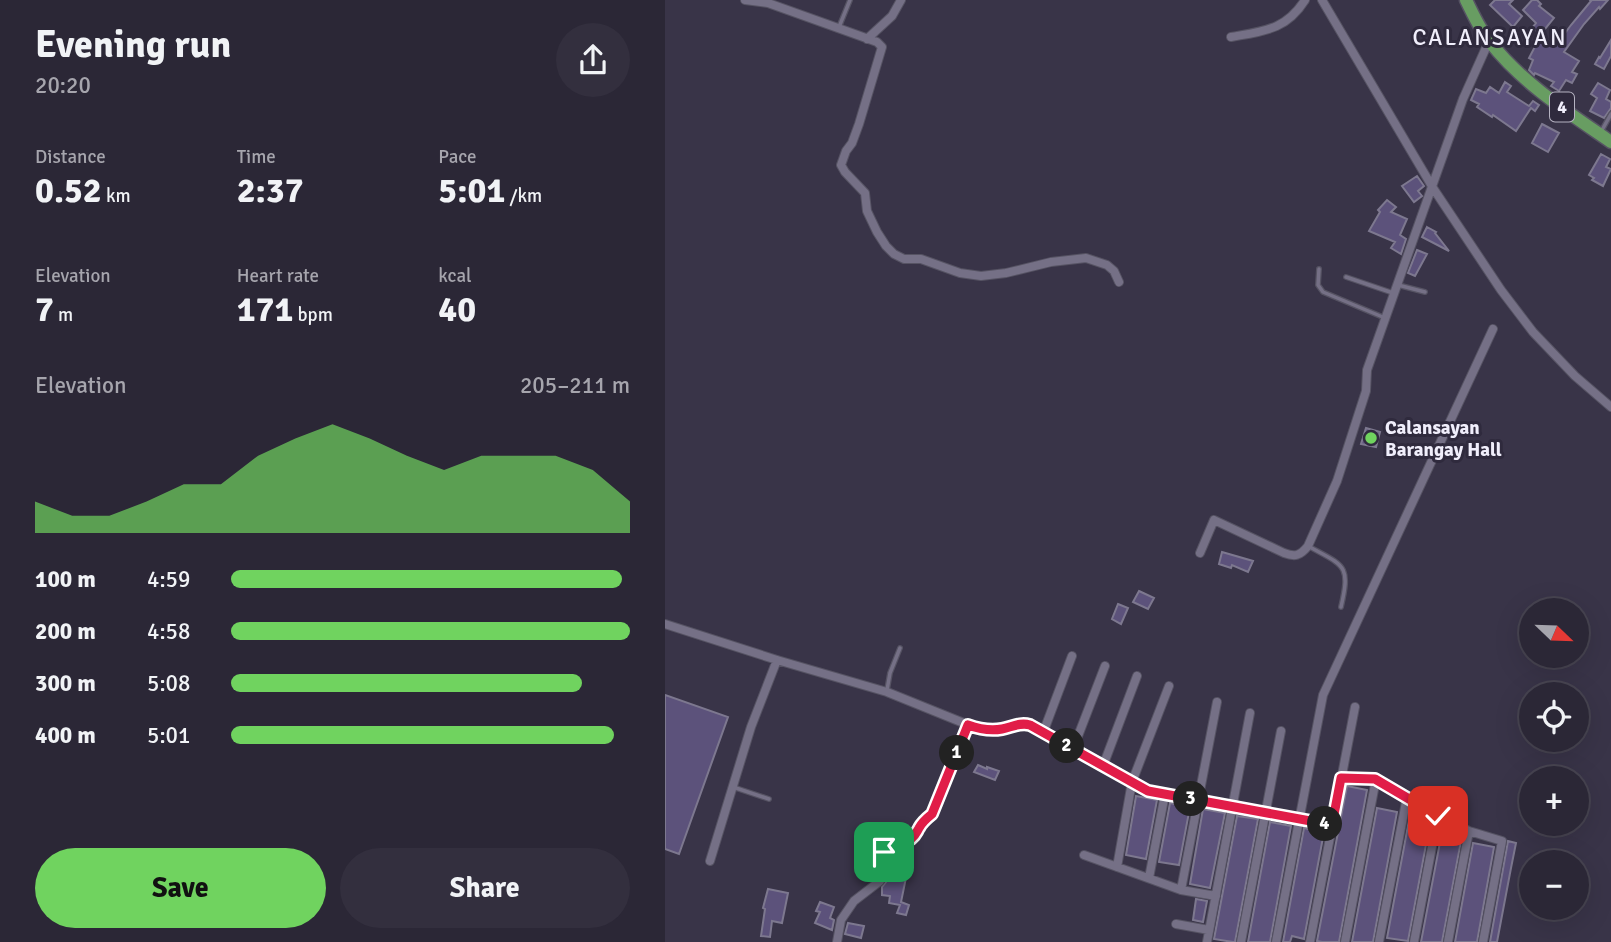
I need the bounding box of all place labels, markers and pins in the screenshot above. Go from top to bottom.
place label: Calansayan Barangay Hall [1385,416,1502,462]
marker: Calansayan Barangay Hall [1363,430,1379,446]
pin: 2 [1049,728,1085,764]
pin: 1 [939,736,975,770]
pin: 3 [1173,782,1209,816]
pin [1408,786,1468,846]
pin: 4 [1307,806,1343,842]
pin [854,822,914,882]

